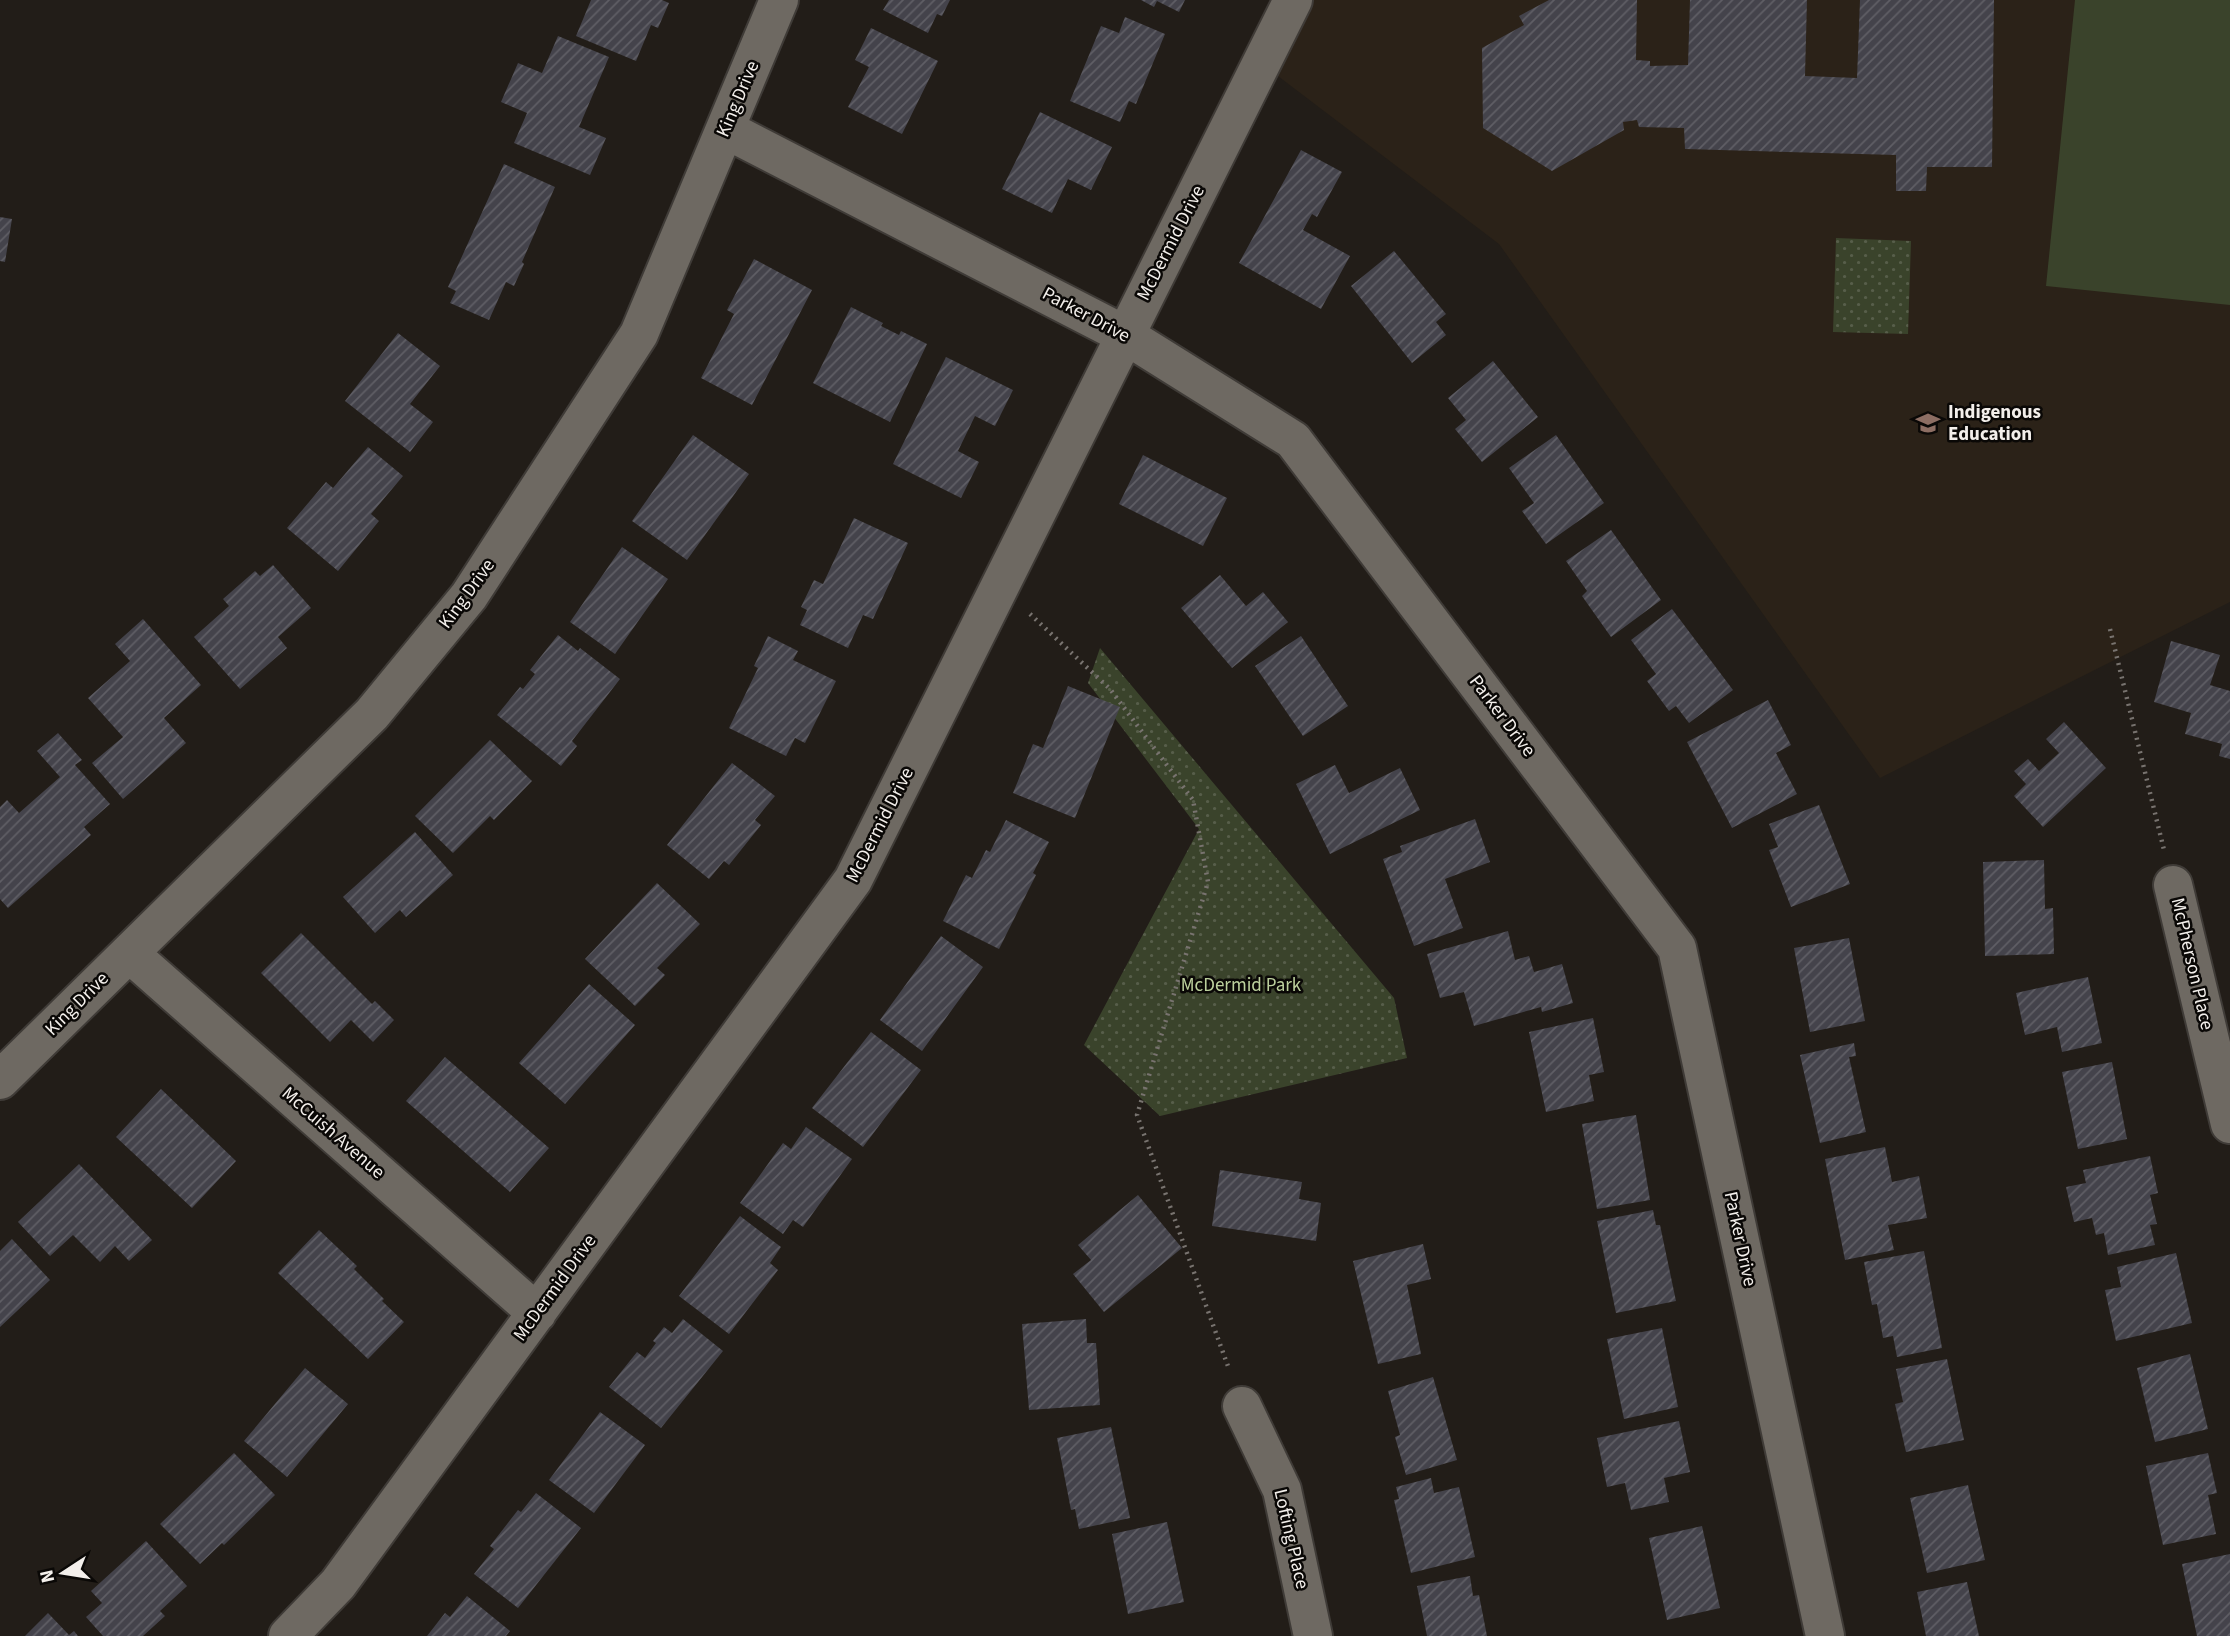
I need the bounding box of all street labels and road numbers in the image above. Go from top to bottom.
street label: King Drive [710,57,766,141]
street label: McDermid Drive [1130,181,1212,305]
street label: Parker Drive [1037,281,1135,349]
street label: King Drive [432,553,502,635]
street label: Parker Drive [1462,669,1542,763]
street label: McDermid Drive [839,763,921,887]
street label: McPherson Place [2164,895,2220,1033]
street label: King Drive [39,966,115,1042]
street label: McCuish Avenue [276,1081,390,1185]
street label: Parker Drive [1717,1189,1763,1289]
street label: McDermid Drive [507,1229,603,1347]
street label: Lofting Place [1266,1486,1316,1592]

